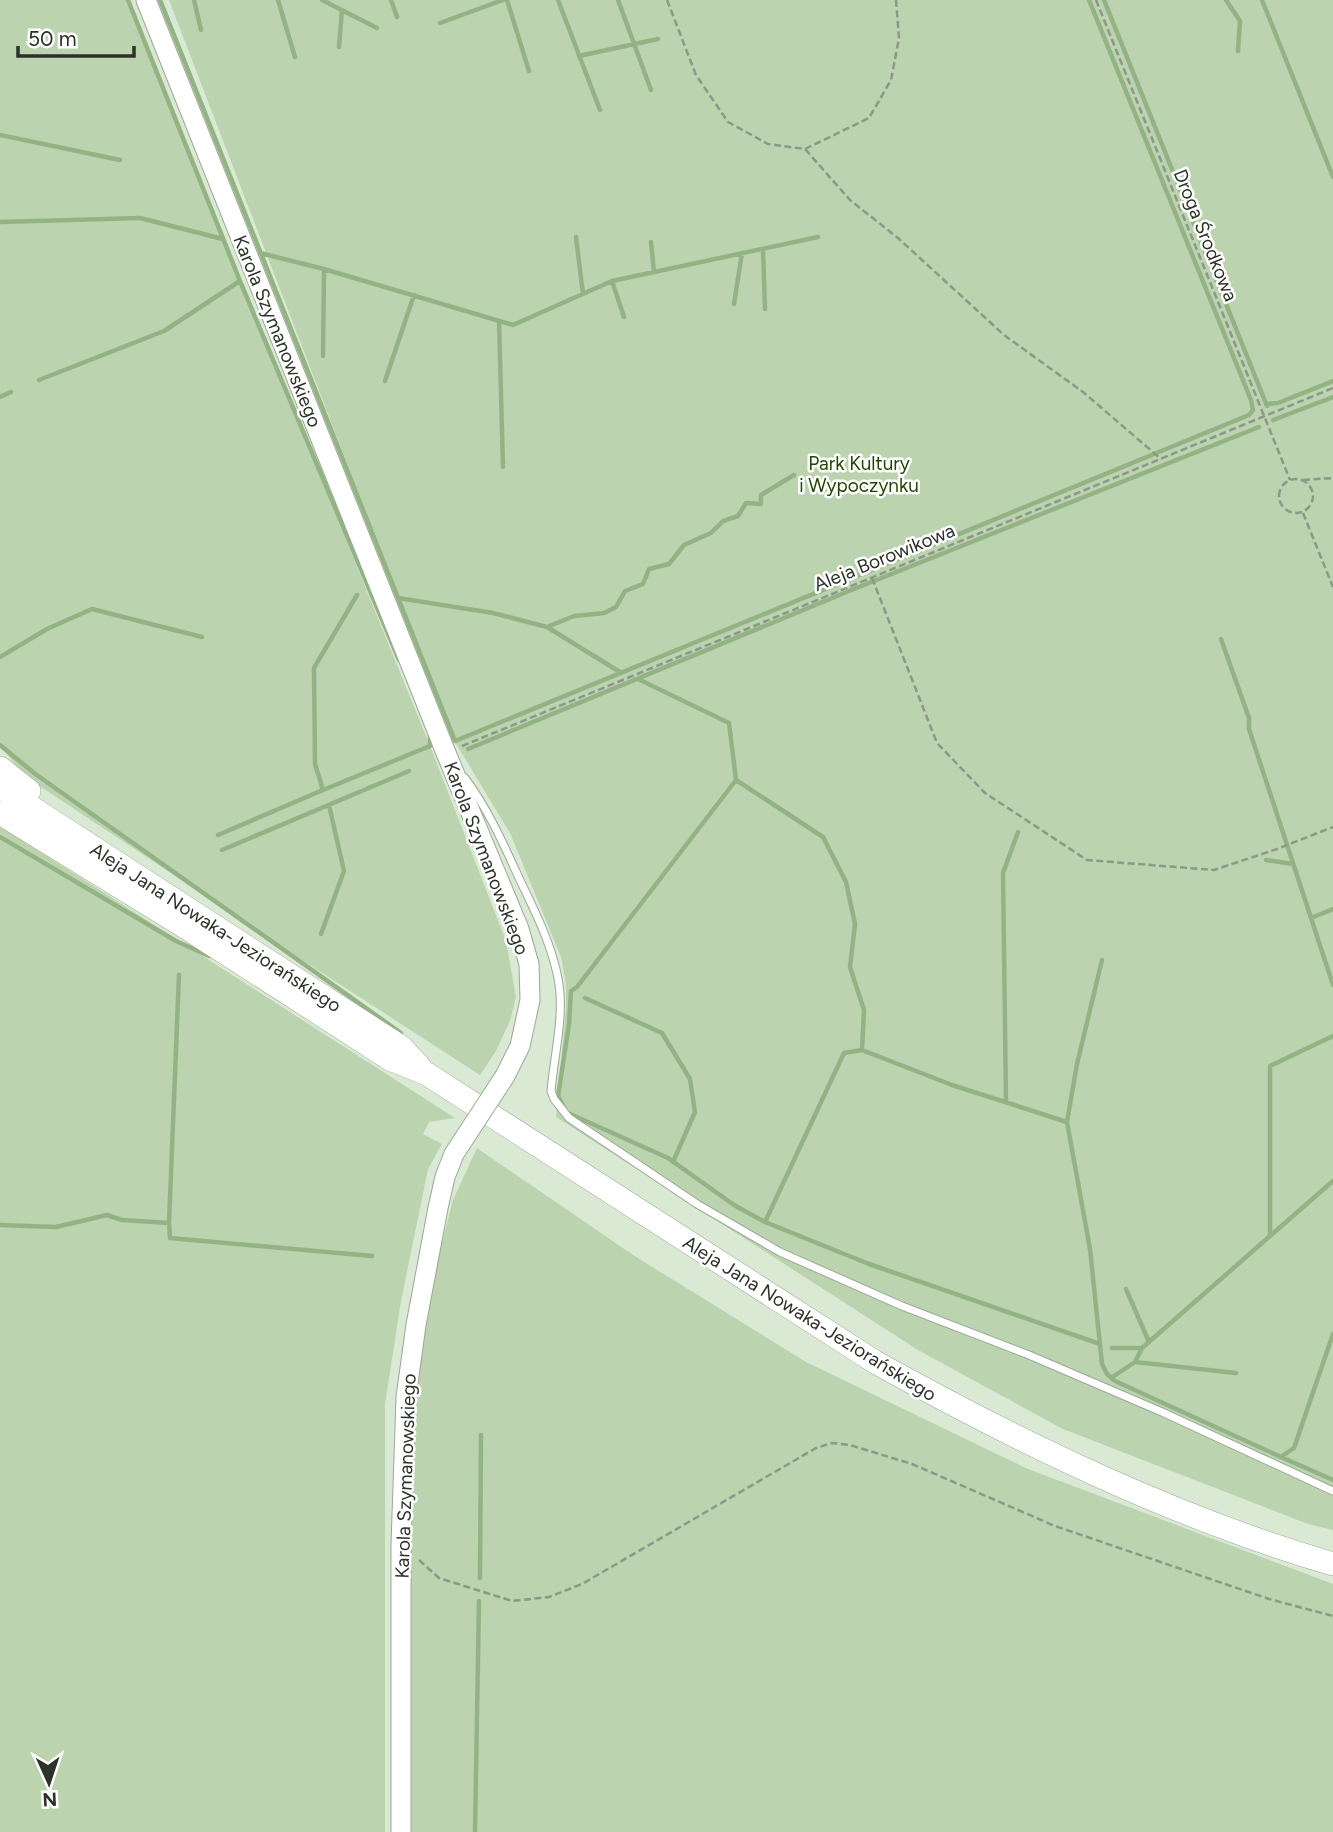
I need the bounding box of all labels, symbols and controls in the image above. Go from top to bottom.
scale bar [18,14,133,58]
text: 50 m [28,26,77,51]
street label: Droga Środkowa [1169,166,1243,305]
street label: Karola Szymanowskiego [228,232,327,431]
park label: Park Kultury i Wypoczynku [799,452,919,497]
street label: Aleja Borowikowa [810,519,958,596]
street label: Karola Szymanowskiego [439,758,534,958]
street label: Aleja Jana Nowaka-Jeziorańskiego [86,838,345,1017]
street label: Aleja Jana Nowaka-Jeziorańskiego [679,1231,941,1406]
street label: Karola Szymanowskiego [390,1373,421,1579]
north arrow [14,1748,84,1818]
text: N [42,1788,58,1811]

